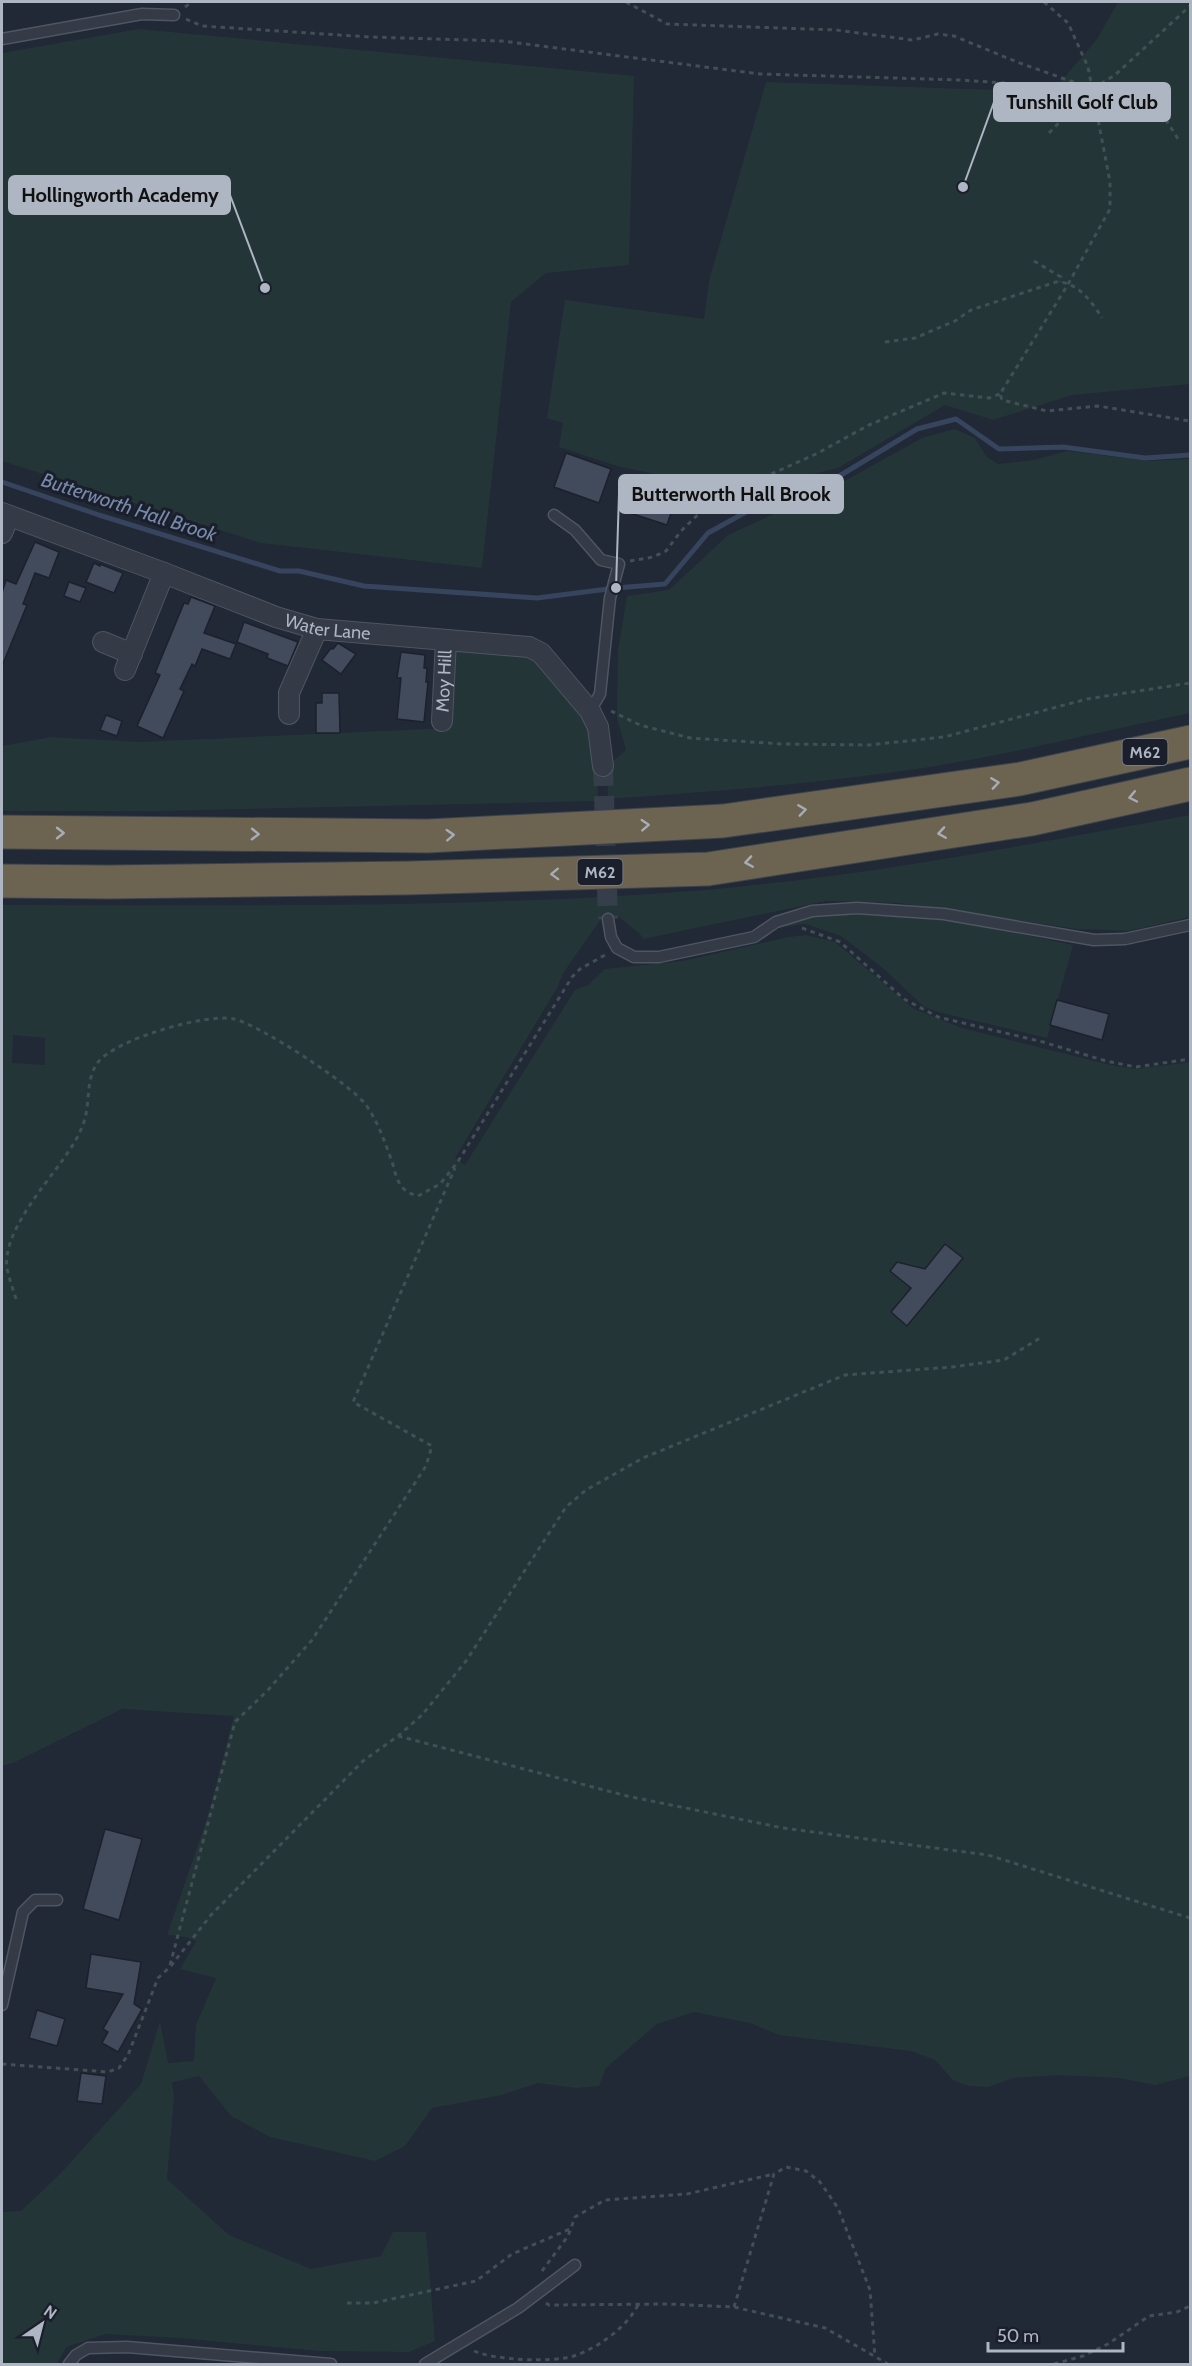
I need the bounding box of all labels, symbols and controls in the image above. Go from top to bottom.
callout: Tunshill Golf Club [994,83,1170,121]
text: Tunshill Golf Club [1006,90,1158,114]
callout: Hollingworth Academy [9,176,230,214]
text: Hollingworth Academy [21,183,219,207]
water label: Butterworth Hall Brook [39,467,221,547]
callout: Butterworth Hall Brook [619,475,843,513]
text: Butterworth Hall Brook [631,482,831,506]
street label: Water Lane [282,609,371,644]
street label: Moy Hill [431,649,457,713]
road number: M62 [1122,739,1168,765]
one-way arrow [990,777,1000,789]
one-way arrow [1129,789,1139,802]
one-way arrow [797,804,807,816]
one-way arrow [640,818,649,831]
one-way arrow [937,826,946,838]
one-way arrow [55,827,64,839]
one-way arrow [250,828,259,840]
one-way arrow [445,828,454,841]
one-way arrow [744,856,754,868]
road number: M62 [578,859,622,885]
one-way arrow [550,867,559,880]
north arrow [12,2294,72,2354]
text: N [40,2301,60,2323]
scale bar [988,2315,1123,2353]
text: 50 m [997,2325,1039,2347]

